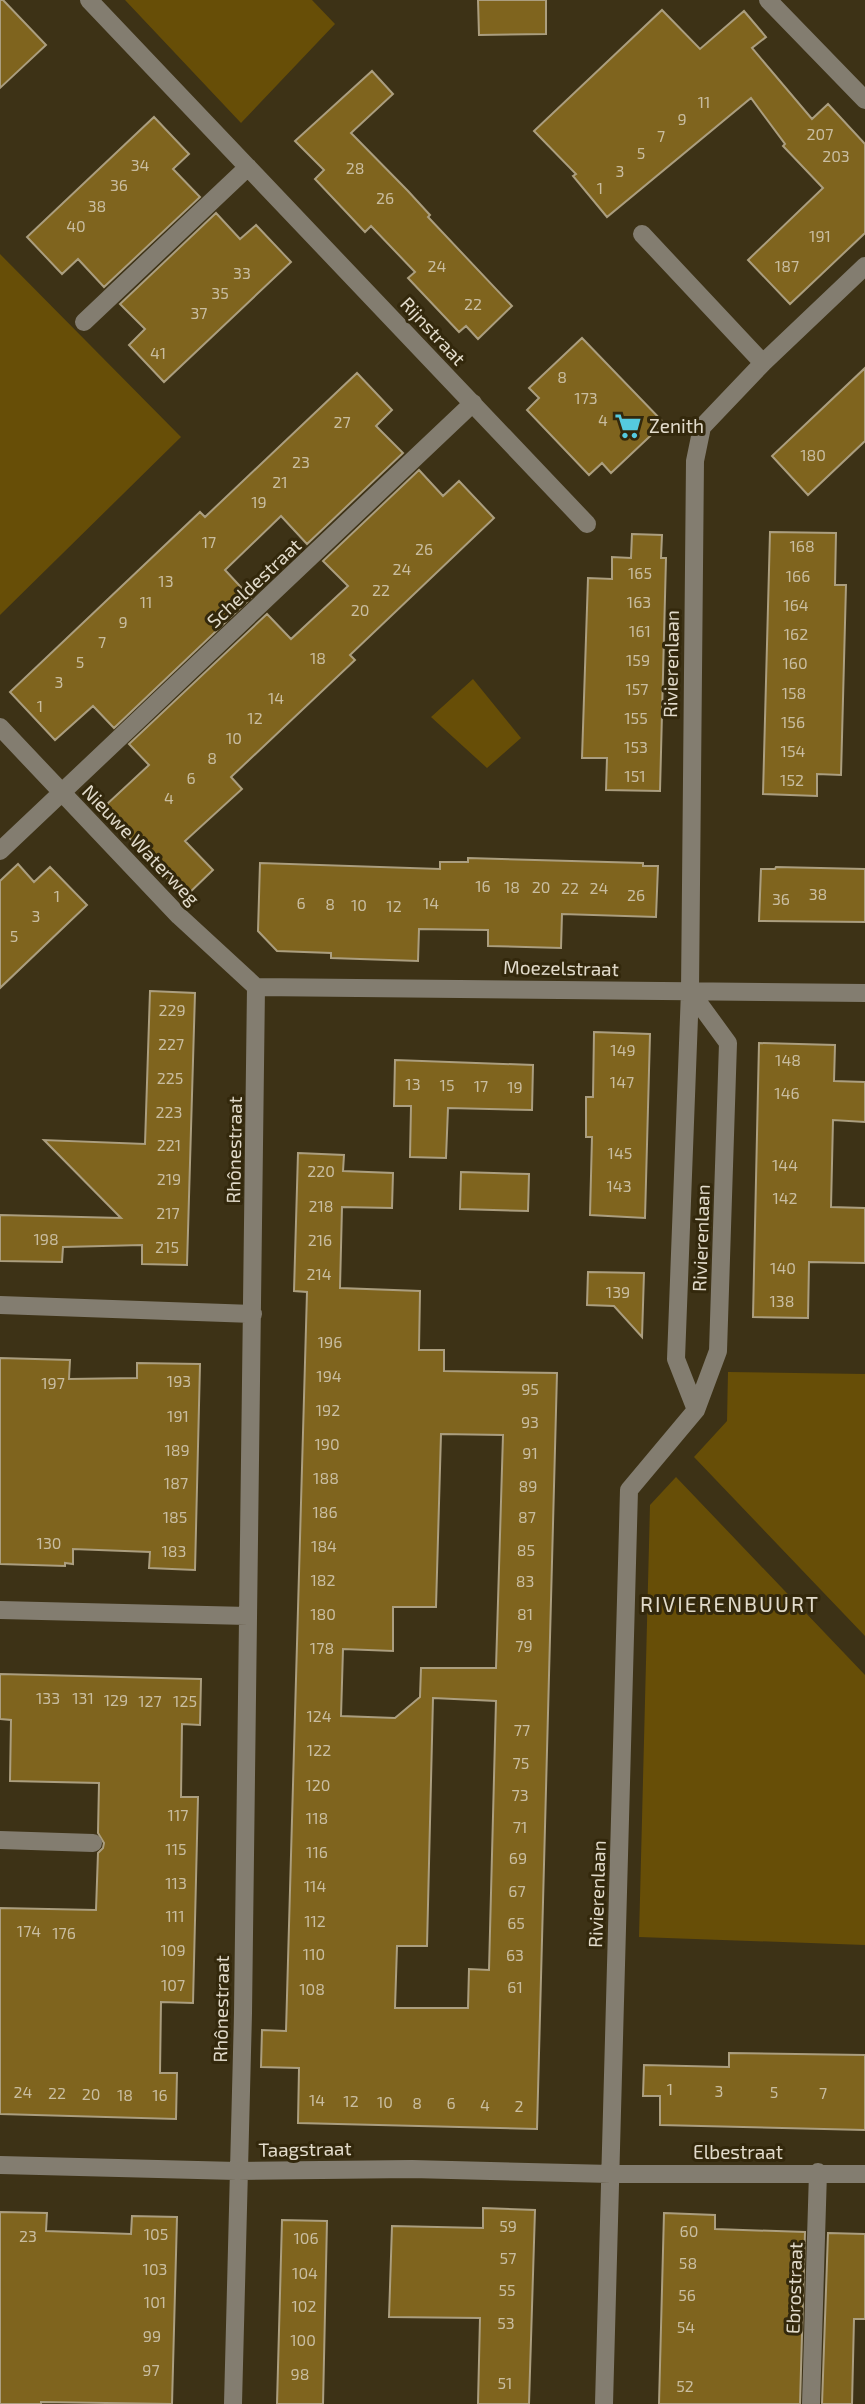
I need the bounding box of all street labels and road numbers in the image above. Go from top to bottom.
street label: Rijnstraat [396,292,471,370]
street label: Scheldestraat [202,533,306,632]
street label: Rivierenlaan [658,610,683,718]
street label: Nieuwe Waterweg [78,780,205,910]
street label: Moezelstraat [503,955,619,980]
street label: Rhônestraat [221,1096,246,1204]
street label: Rivierenlaan [687,1184,714,1292]
street label: Rivierenlaan [583,1840,610,1948]
street label: Rhônestraat [208,1955,233,2063]
street label: Taagstraat [258,2136,352,2161]
street label: Elbestraat [693,2140,783,2163]
street label: Ebrostraat [780,2241,807,2334]

